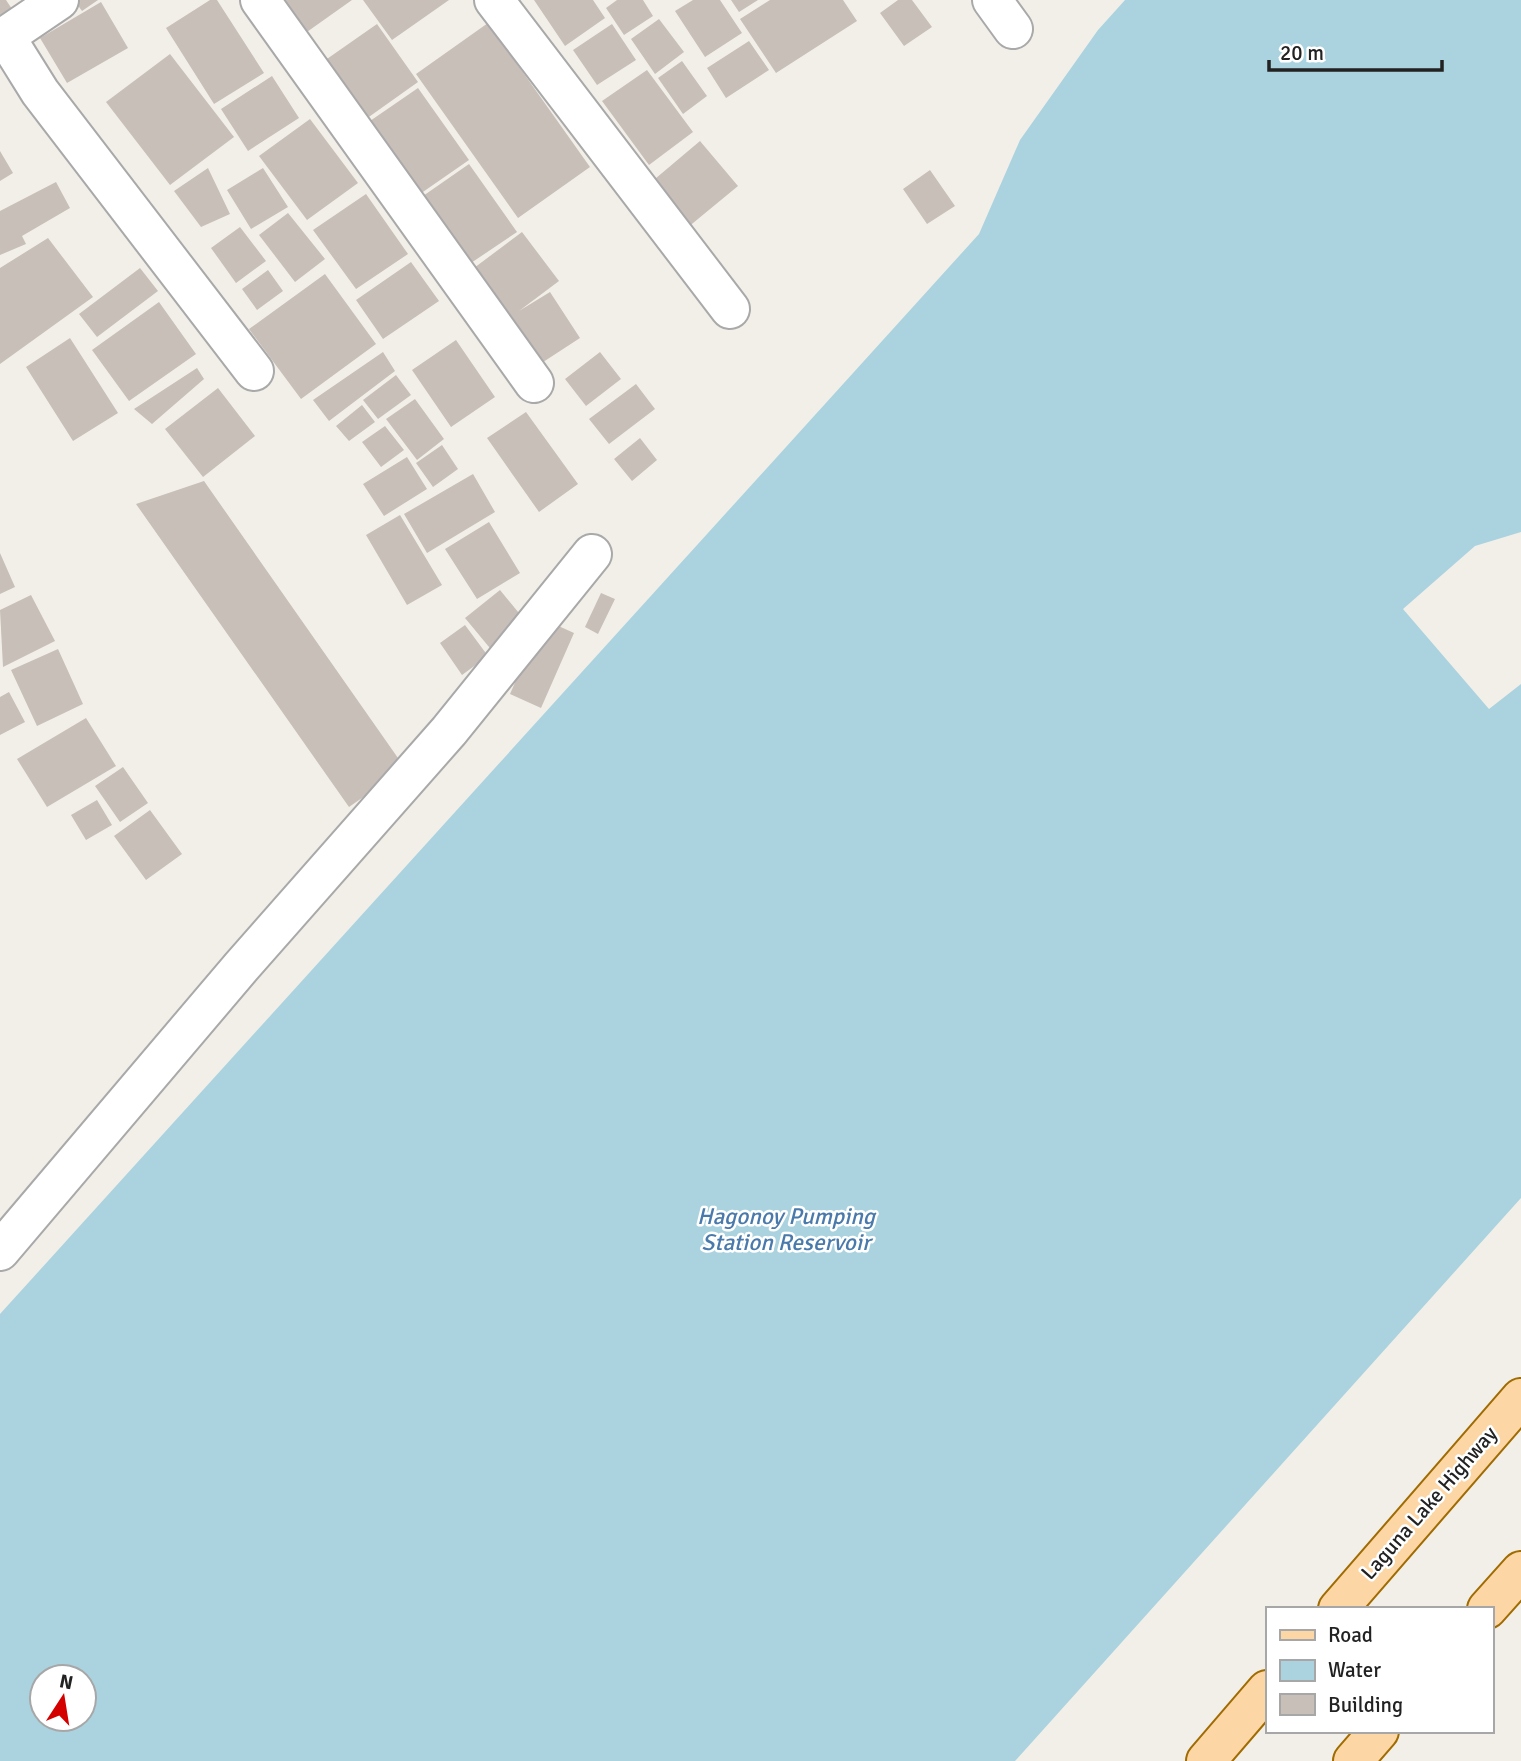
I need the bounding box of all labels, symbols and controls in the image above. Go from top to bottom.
scale bar [1269,28,1442,72]
text: 20 m [1280,40,1324,66]
water label: Hagonoy Pumping Station Reservoir [697,1202,877,1257]
street label: Laguna Lake Highway [1355,1421,1503,1585]
legend [1266,1607,1493,1733]
text: Road [1328,1622,1373,1648]
text: Water [1328,1657,1381,1683]
north arrow [28,1663,98,1733]
text: N [57,1669,75,1695]
text: Building [1328,1692,1403,1718]

